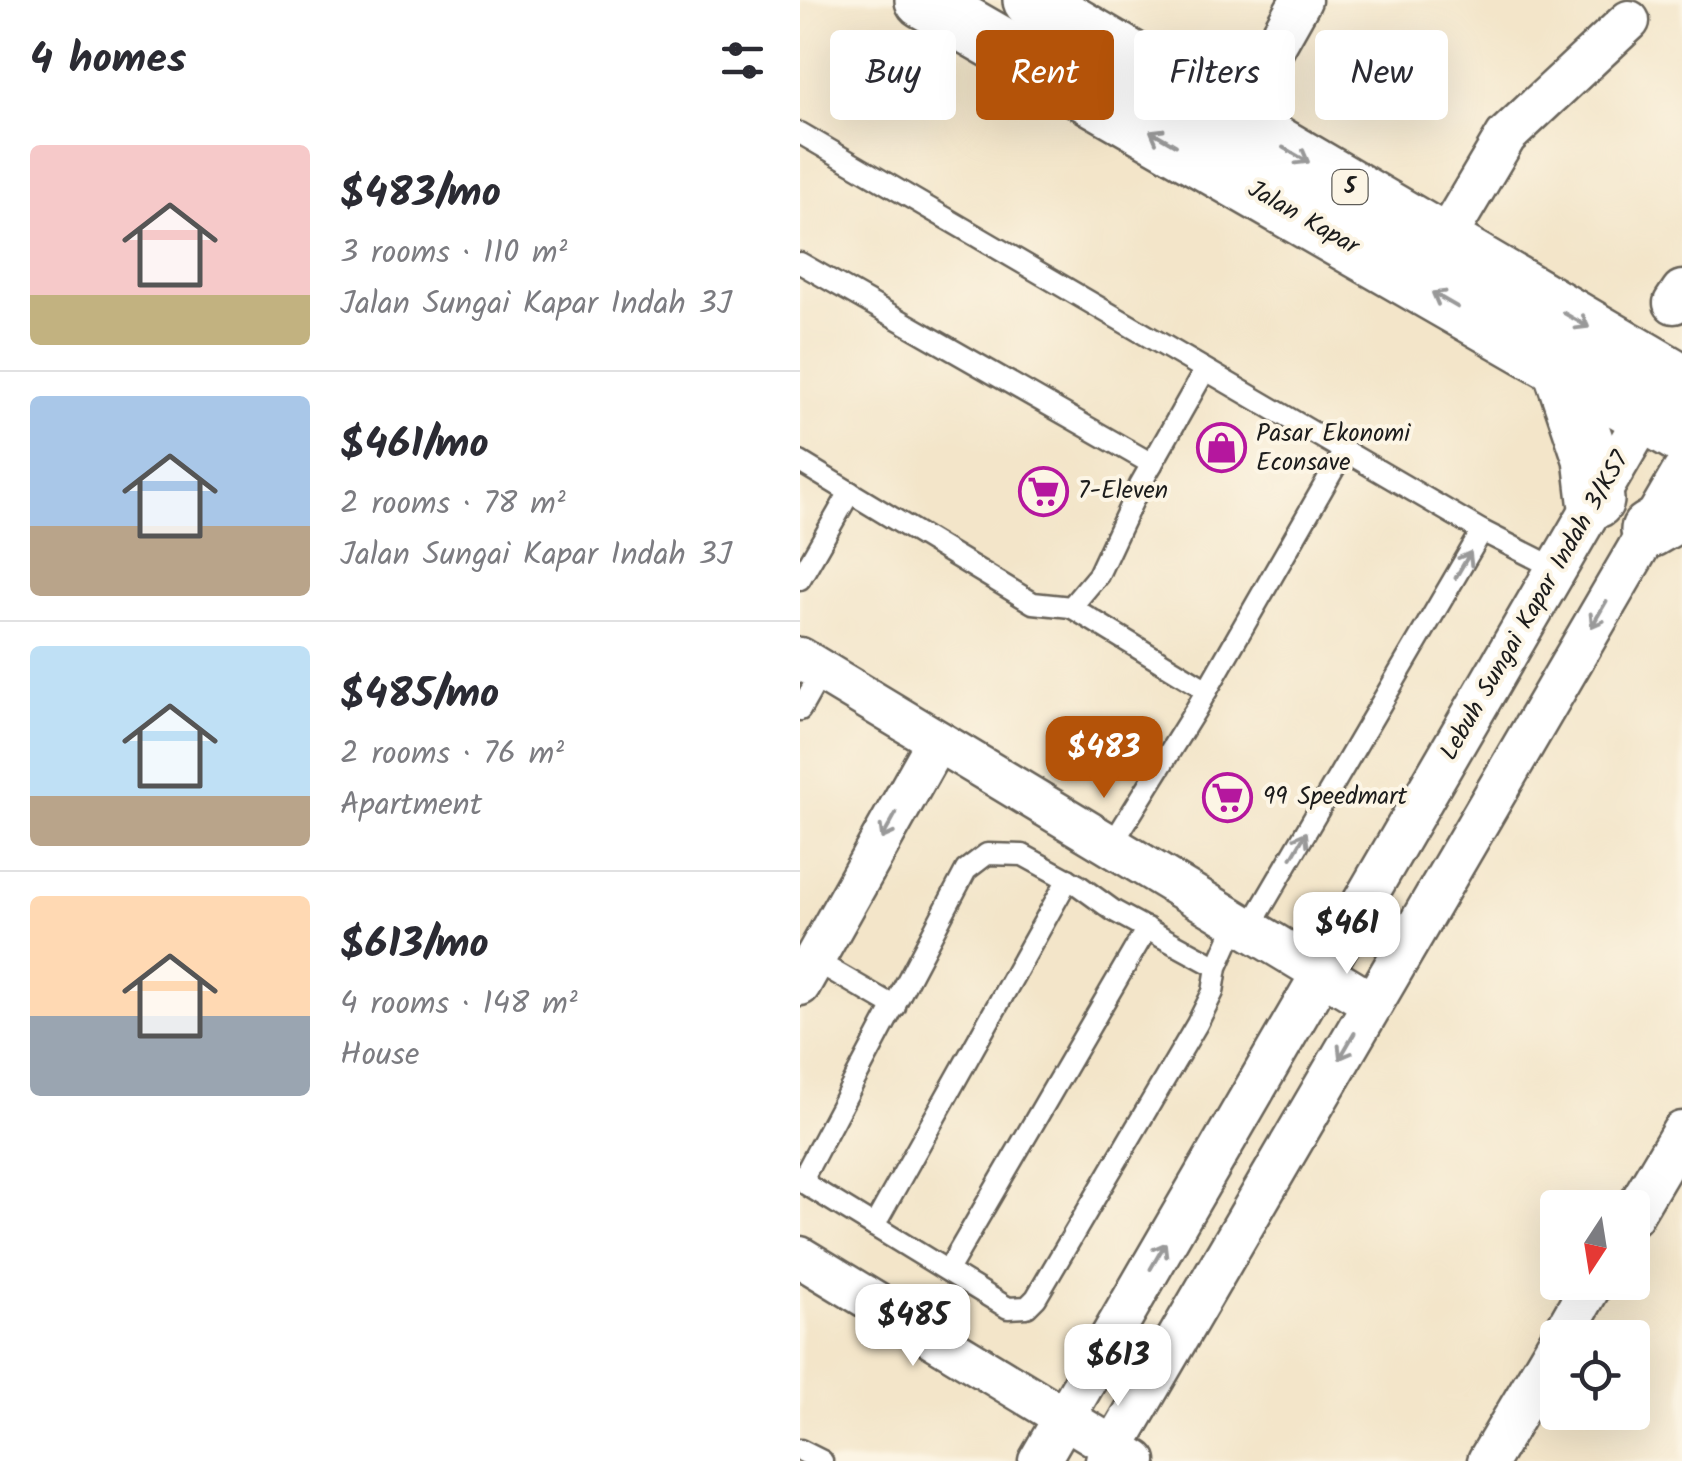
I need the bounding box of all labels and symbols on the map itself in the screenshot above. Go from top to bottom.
one-way arrow [1149,128,1178,148]
one-way arrow [1281,146,1310,166]
street label: Jalan Kapar [1240,170,1368,267]
road number: 5 [1332,170,1368,204]
one-way arrow [1431,290,1460,310]
one-way arrow [1561,310,1590,330]
place label: Pasar Ekonomi Econsave [1256,414,1411,483]
shop icon: Pasar Ekonomi Econsave [1195,422,1247,474]
street label: Lebuh Sungai Kapar Indah 3/KS7 [1430,443,1641,768]
supermarket icon: 7-Eleven [1017,465,1069,517]
place label: 7-Eleven [1078,471,1168,511]
one-way arrow [1453,551,1473,580]
one-way arrow [1589,599,1609,628]
pin: $483 [1045,716,1163,801]
supermarket icon: 99 Speedmart [1202,771,1254,823]
place label: 99 Speedmart [1263,777,1408,817]
one-way arrow [879,810,899,840]
one-way arrow [1289,831,1309,860]
pin: $461 [1288,892,1406,977]
one-way arrow [1337,1031,1357,1060]
north arrow [1540,1190,1650,1300]
one-way arrow [1148,1242,1168,1270]
pin: $485 [854,1284,972,1369]
pin: $613 [1059,1324,1177,1409]

